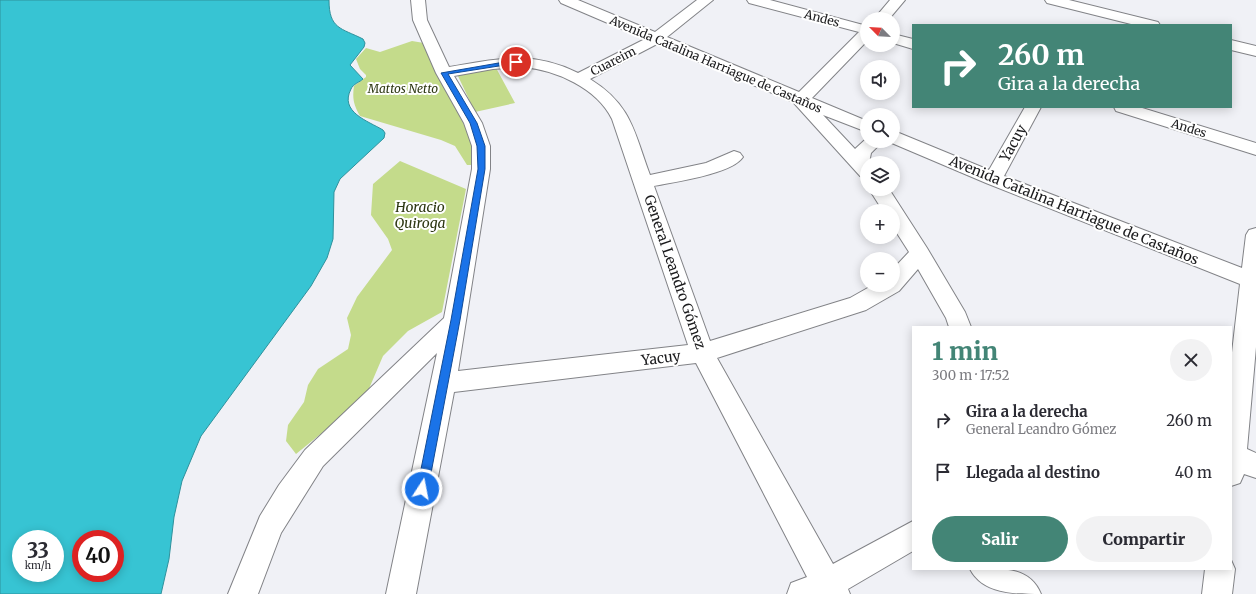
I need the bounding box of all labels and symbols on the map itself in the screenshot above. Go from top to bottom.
street label: Andes [802,6,841,30]
street label: Avenida Catalina Harriague de Castaños [607,12,825,116]
north arrow [860,12,900,52]
street label: Cuareim [588,43,638,79]
pin [499,45,533,79]
park label: Mattos Netto [367,81,438,96]
street label: Andes [1169,115,1209,140]
street label: Yacuy [995,121,1031,165]
street label: Avenida Catalina Harriague de Castaños [946,151,1201,268]
street label: General Leandro Gómez [640,192,710,352]
park label: Horacio Quiroga [394,198,446,232]
street label: Yacuy [639,347,682,369]
position arrow [401,468,443,510]
speed limit sign: 40 [72,530,124,582]

